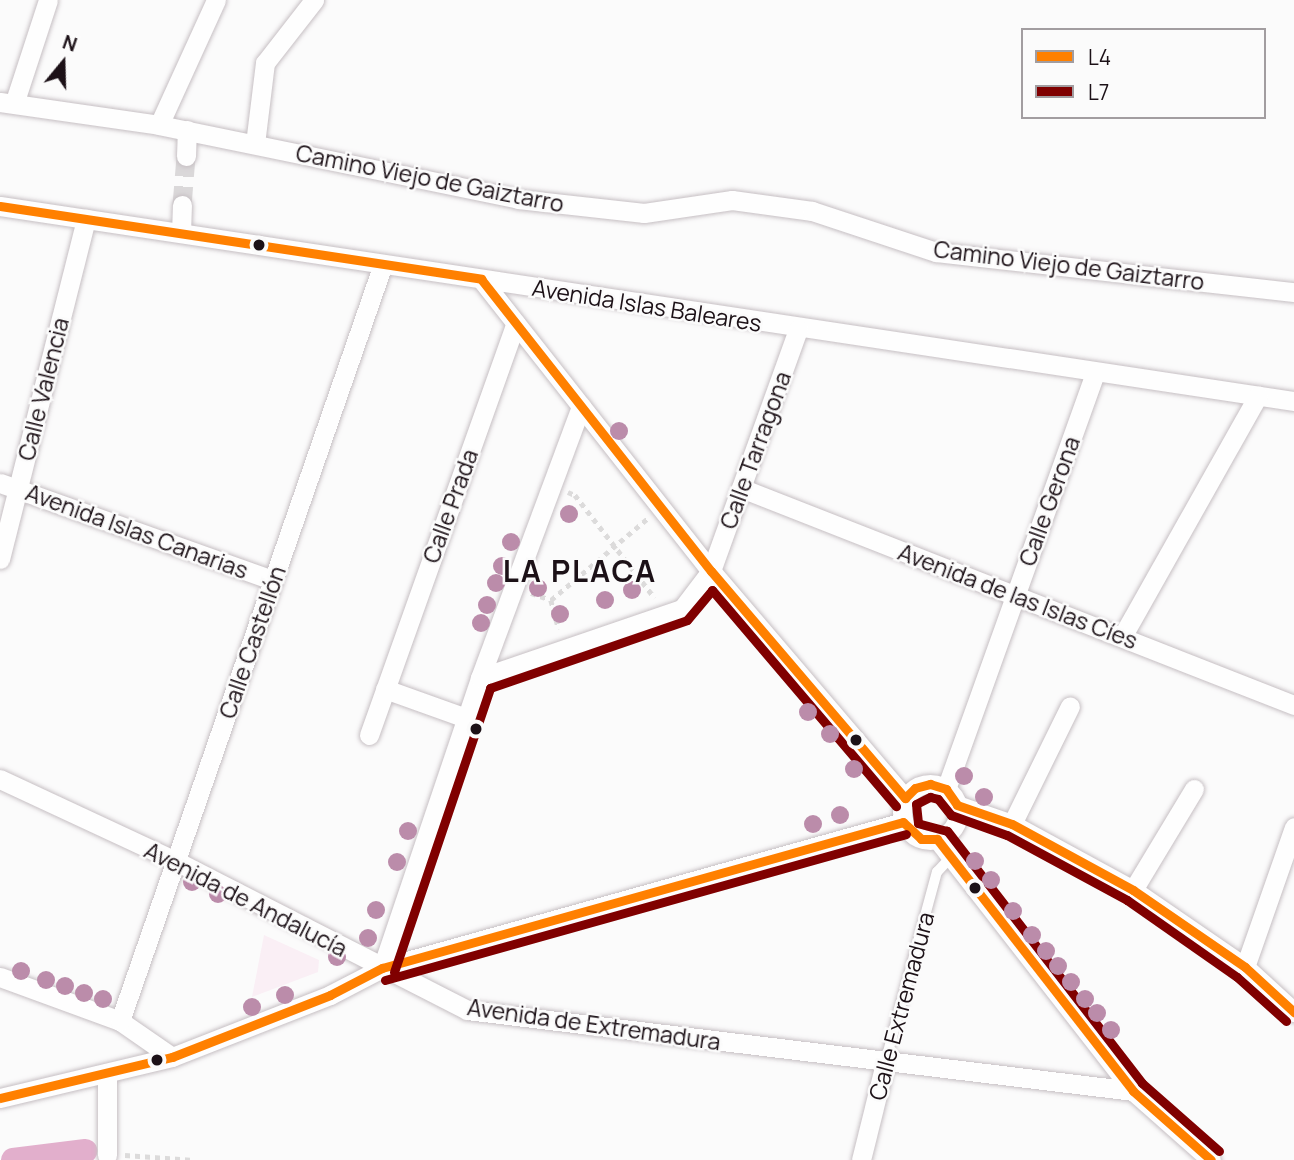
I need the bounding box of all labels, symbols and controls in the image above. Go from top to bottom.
north arrow [28,28,98,98]
legend [1021,28,1266,119]
text: N [59,29,81,58]
text: L4 [1088,43,1111,71]
text: L7 [1088,78,1109,106]
street label: Camino Viejo de Gaiztarro [294,138,566,218]
street label: Camino Viejo de Gaiztarro [932,235,1206,295]
unlabelled marker [252,238,266,252]
street label: Avenida Islas Baleares [530,273,764,337]
street label: Calle Valencia [12,315,74,463]
street label: Calle Tarragona [714,368,796,532]
street label: Calle Gerona [1013,432,1085,570]
street label: Calle Prada [417,445,483,567]
street label: Avenida Islas Canarias [22,478,252,584]
street label: Avenida de las Islas Cíes [894,538,1142,654]
district label: LA PLACA [504,553,656,589]
street label: Calle Castellón [213,562,291,722]
unlabelled marker [469,722,483,736]
unlabelled marker [849,733,863,747]
street label: Avenida de Andalucía [140,836,352,962]
unlabelled marker [968,881,982,895]
street label: Calle Extremadura [863,909,939,1103]
street label: Avenida de Extremadura [466,993,722,1055]
unlabelled marker [150,1053,164,1067]

